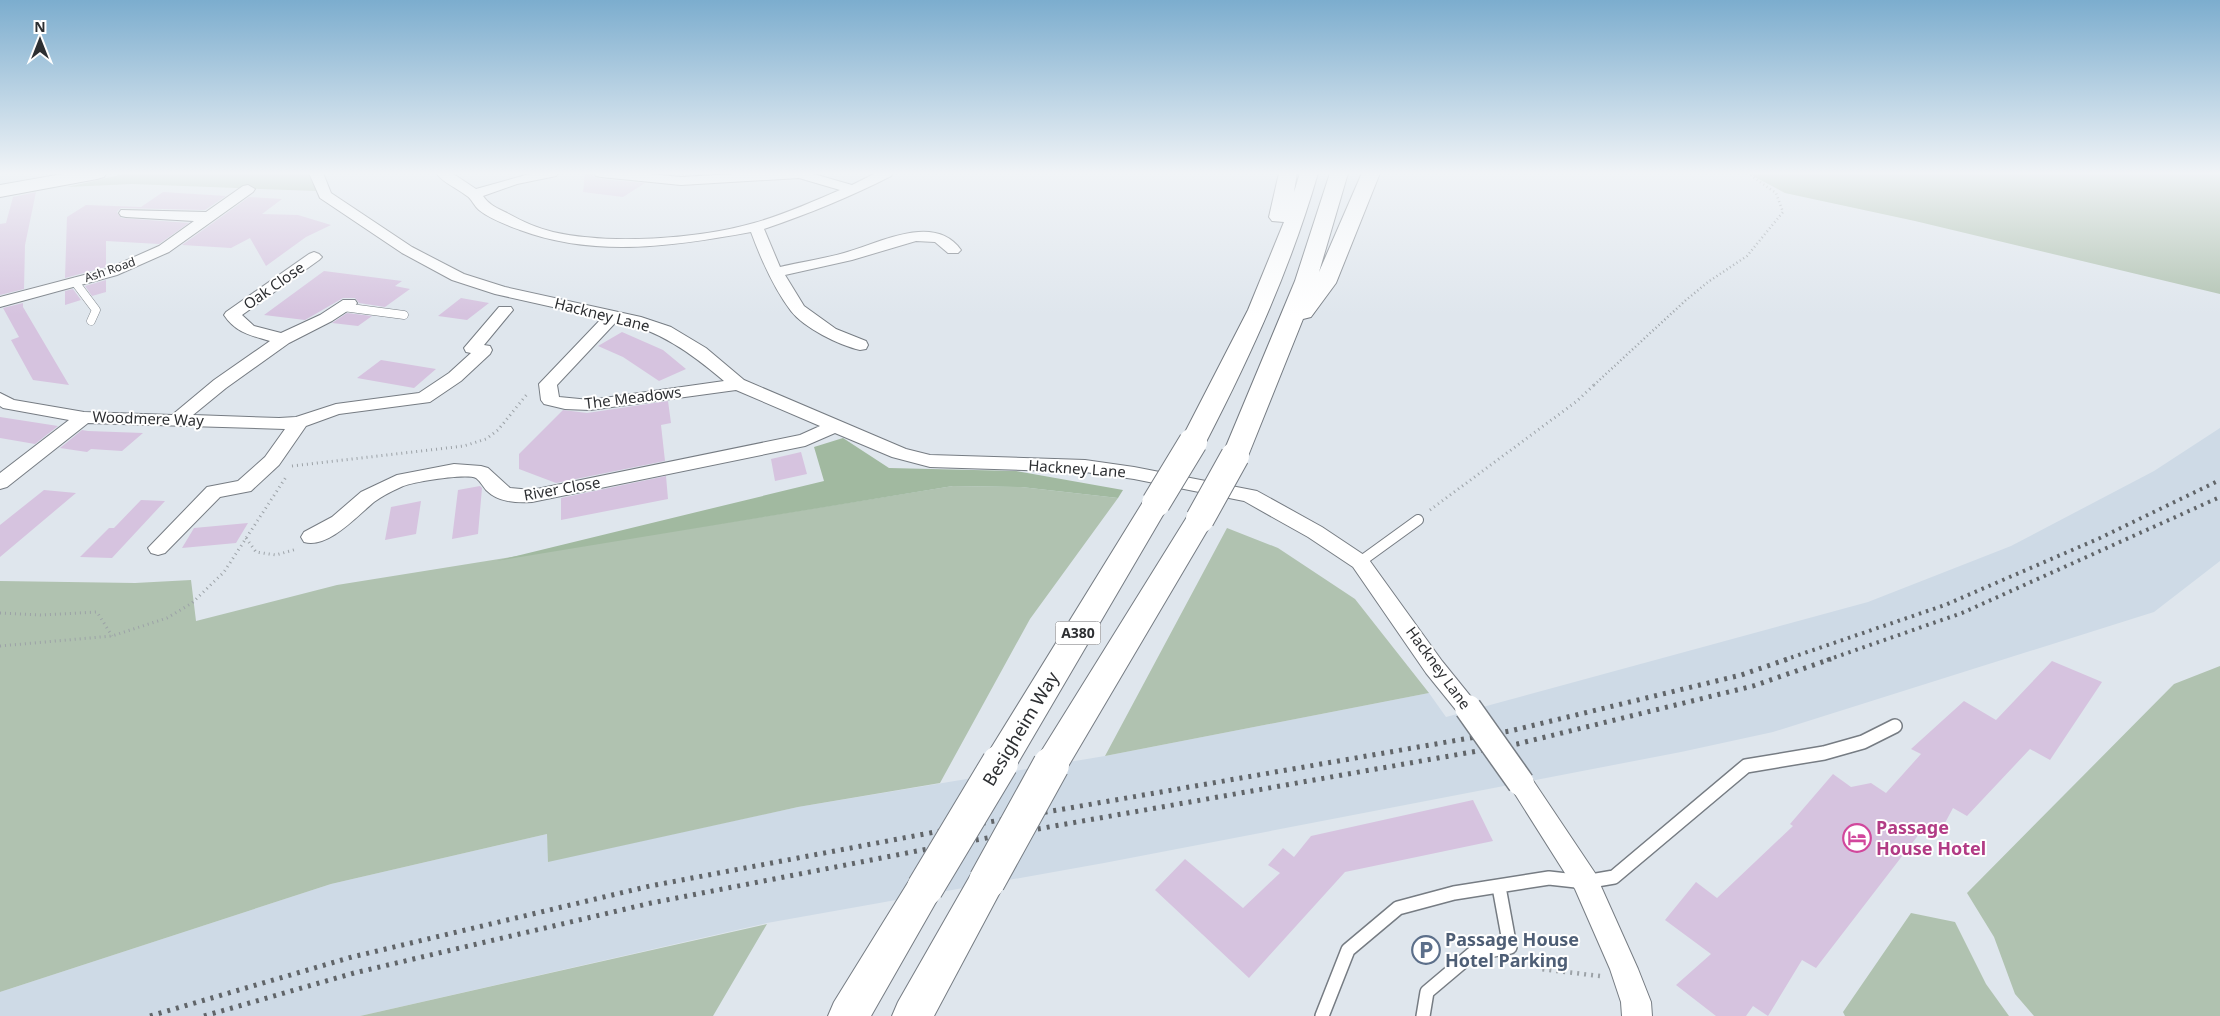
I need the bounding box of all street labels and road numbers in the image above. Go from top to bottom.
street label: Ash Road [82,253,138,286]
street label: Oak Close [239,257,308,313]
street label: Hackney Lane [552,293,652,336]
street label: The Meadows [583,381,682,413]
street label: Woodmere Way [92,406,204,430]
street label: Hackney Lane [1028,455,1127,481]
street label: River Close [522,471,602,505]
road number: A380 [1056,622,1100,644]
street label: Hackney Lane [1402,622,1476,713]
street label: Besigheim Way [977,666,1064,790]

